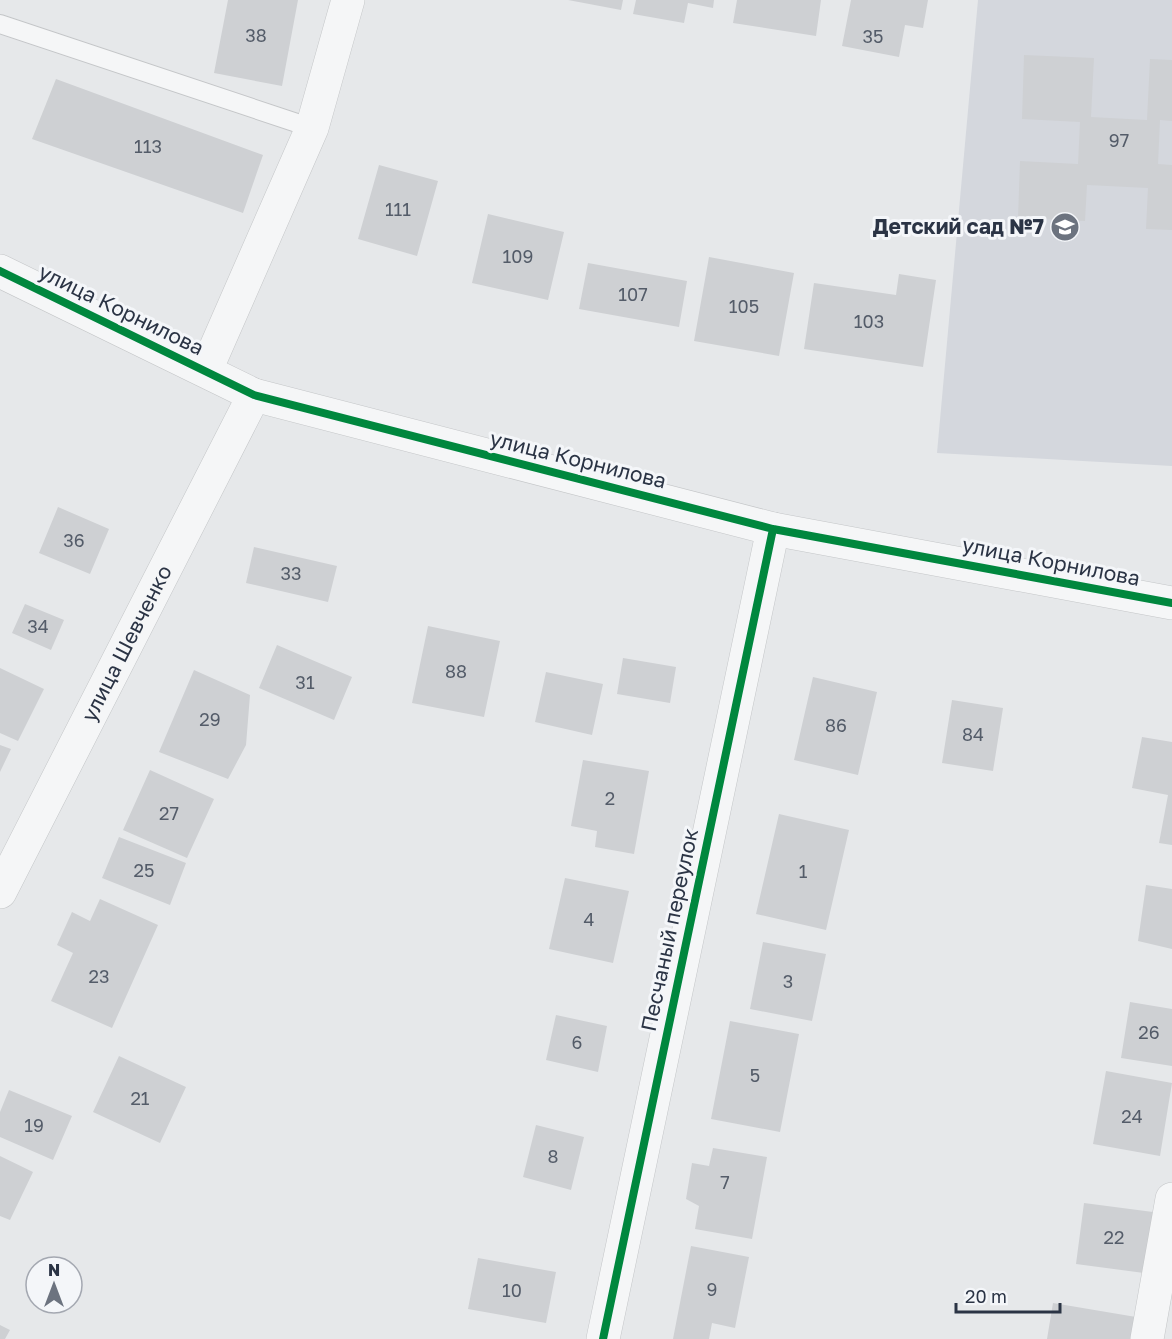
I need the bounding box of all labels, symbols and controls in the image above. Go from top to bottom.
house number: 38 [245,24,267,46]
house number: 35 [863,25,883,47]
house number: 97 [1109,129,1129,151]
house number: 113 [134,135,162,157]
house number: 111 [385,198,411,220]
school or university icon: Детский сад №7 [1049,211,1081,243]
place label: Детский сад №7 [873,213,1044,239]
house number: 109 [503,245,533,267]
street label: улица Корнилова [34,258,208,360]
house number: 107 [618,283,648,305]
house number: 105 [729,295,759,317]
house number: 103 [854,310,884,332]
street label: улица Корнилова [487,425,669,494]
house number: 36 [63,529,85,551]
street label: улица Корнилова [960,531,1142,591]
street label: улица Шевченко [75,561,177,726]
house number: 33 [280,562,302,584]
house number: 34 [27,615,49,637]
house number: 88 [445,660,467,682]
house number: 31 [295,671,315,693]
house number: 29 [199,708,221,730]
house number: 86 [825,714,847,736]
house number: 84 [962,723,984,745]
house number: 2 [605,787,615,809]
house number: 27 [159,802,179,824]
street label: Песчаный переулок [635,826,703,1034]
house number: 25 [134,859,154,881]
house number: 1 [799,860,808,882]
house number: 4 [584,908,595,930]
house number: 23 [89,965,109,987]
house number: 3 [783,970,793,992]
house number: 26 [1138,1021,1160,1043]
house number: 6 [572,1031,582,1053]
house number: 5 [750,1064,760,1086]
house number: 21 [130,1087,150,1109]
house number: 24 [1121,1105,1143,1127]
house number: 19 [24,1114,44,1136]
house number: 8 [548,1145,558,1167]
house number: 7 [720,1171,730,1193]
house number: 22 [1104,1226,1124,1248]
north arrow [24,1255,84,1315]
text: N [48,1260,60,1280]
scale bar [956,1276,1060,1314]
house number: 9 [707,1278,717,1300]
house number: 10 [502,1279,522,1301]
text: 20 m [965,1285,1007,1307]

